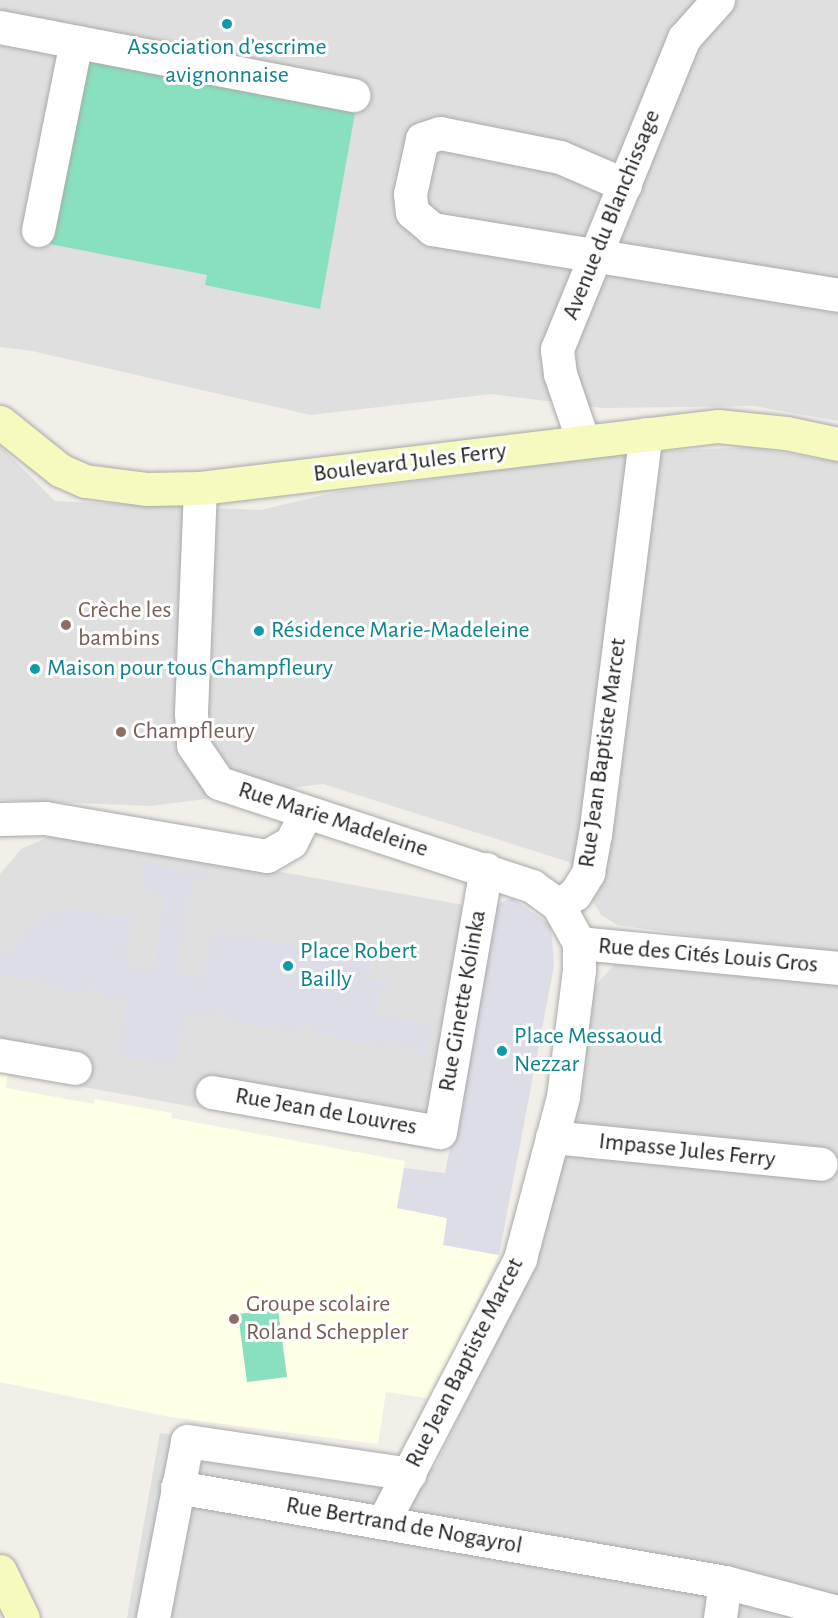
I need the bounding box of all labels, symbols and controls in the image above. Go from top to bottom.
marker: Association d’escrime avignonnaise [220,17,234,31]
place label: Association d’escrime avignonnaise [127,34,327,90]
street label: Avenue du Blanchissage [557,106,667,324]
street label: Boulevard Jules Ferry [312,437,508,489]
place label: Crèche les bambins [78,597,171,653]
place label: Résidence Marie-Madeleine [271,617,530,645]
marker: Crèche les bambins [59,618,73,632]
marker: Résidence Marie-Madeleine [252,624,266,638]
street label: Rue Jean Baptiste Marcet [573,636,633,870]
place label: Maison pour tous Champfleury [47,655,333,683]
marker: Maison pour tous Champfleury [28,662,42,676]
place label: Champfleury [133,718,255,746]
marker: Champfleury [114,725,128,739]
street label: Rue Marie Madeleine [235,776,431,864]
street label: Rue Ginette Kolinka [433,908,493,1094]
street label: Rue des Cités Louis Gros [597,932,819,980]
place label: Place Robert Bailly [300,938,417,994]
marker: Place Robert Bailly [281,959,295,973]
place label: Place Messaoud Nezzar [514,1023,663,1079]
marker: Place Messaoud Nezzar [495,1044,509,1058]
street label: Rue Jean de Louvres [233,1082,419,1142]
street label: Impasse Jules Ferry [597,1127,777,1175]
street label: Rue Jean Baptiste Marcet [400,1253,530,1473]
place label: Groupe scolaire Roland Scheppler [246,1291,409,1347]
marker: Groupe scolaire Roland Scheppler [227,1312,241,1326]
street label: Rue Bertrand de Nogayrol [284,1491,524,1561]

